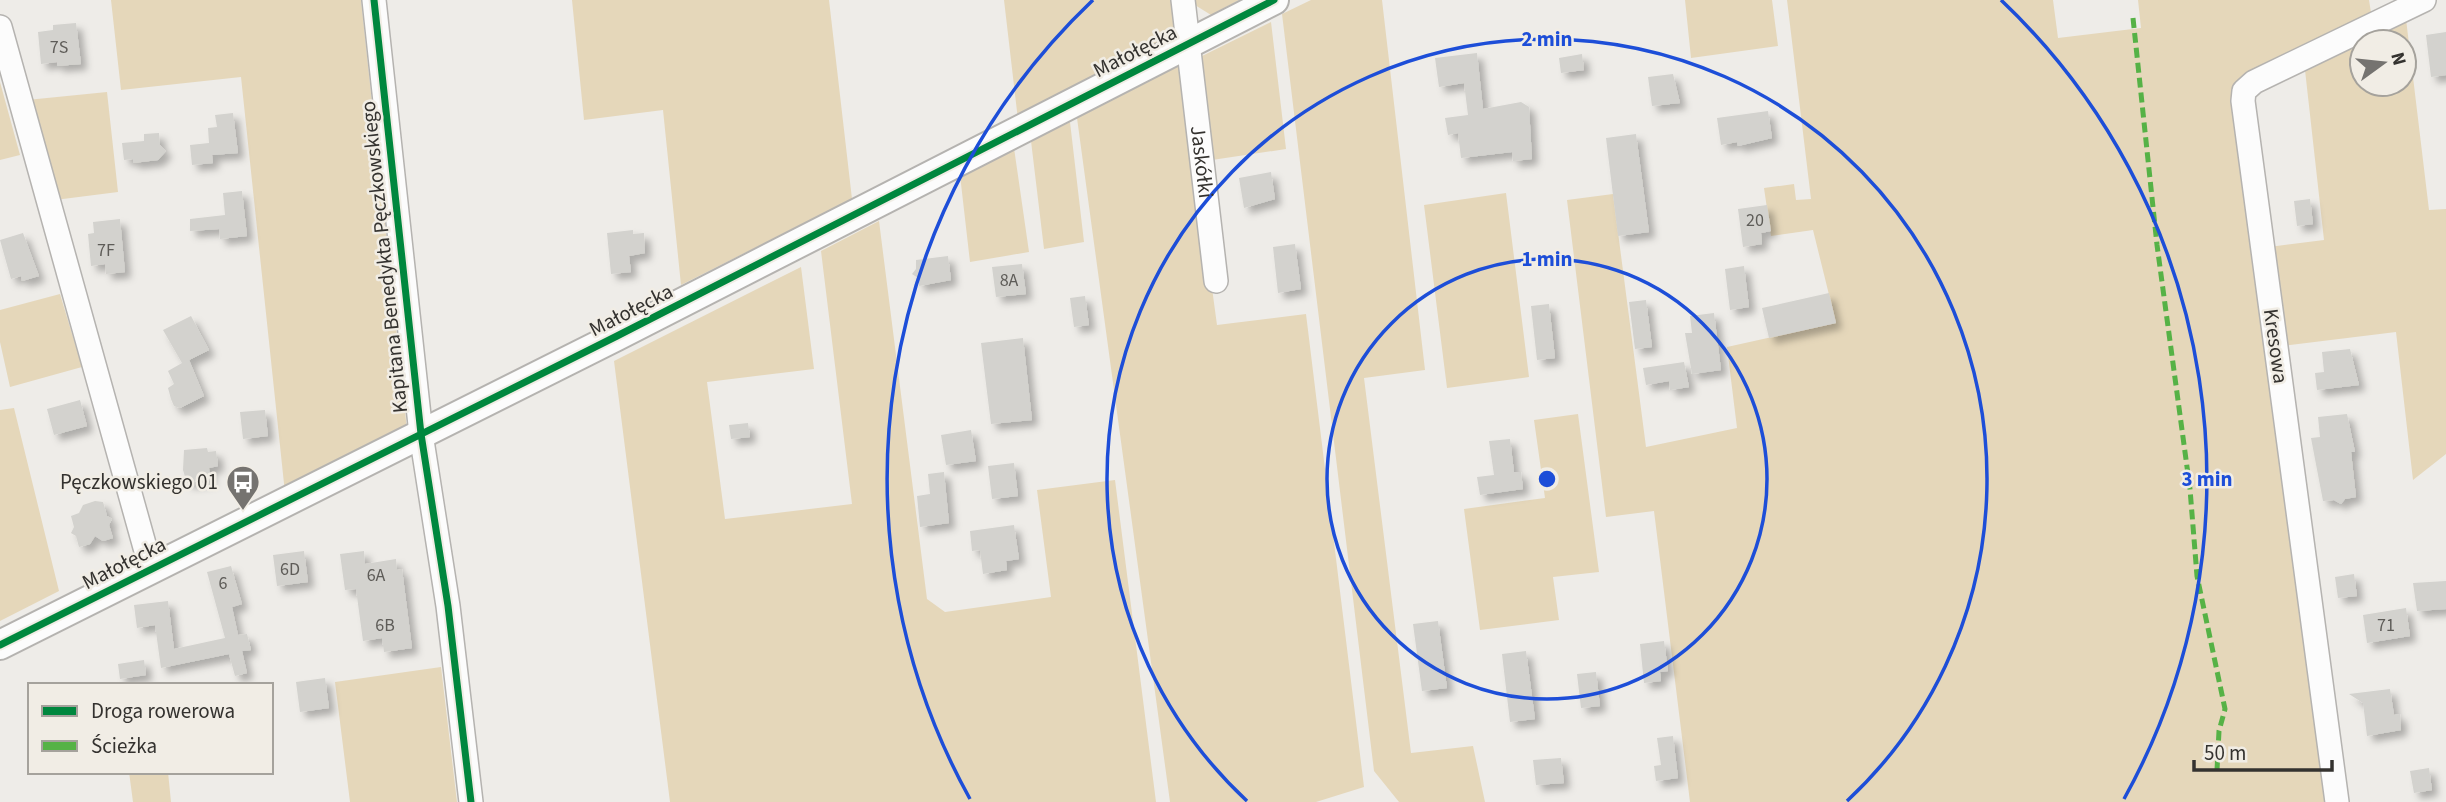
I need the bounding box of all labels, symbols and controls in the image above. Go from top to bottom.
street label: Małołęcka [1088,17,1182,85]
text: 2 min [1521,24,1573,54]
north arrow [2348,28,2418,98]
house number: 7S [50,35,68,60]
text: N [2383,49,2413,69]
street label: Kapitana Benedykta Pęczkowskiego [353,100,415,414]
street label: Jaskółki [1183,124,1221,200]
house number: 20 [1746,208,1764,233]
house number: 7F [97,238,115,263]
text: 1 min [1521,244,1573,274]
house number: 8A [1000,268,1019,293]
street label: Małołęcka [584,276,678,344]
street label: Kresowa [2256,307,2296,385]
bus stop icon: Pęczkowskiego 01 [224,463,262,512]
text: 3 min [2181,464,2233,494]
place label: Pęczkowskiego 01 [60,467,218,497]
centre of rings [1535,467,1559,491]
street label: Małołęcka [77,529,171,597]
house number: 6D [280,557,300,582]
house number: 6A [367,563,386,588]
house number: 6 [219,571,228,596]
house number: 6B [375,613,395,638]
house number: 71 [2377,613,2395,638]
legend [28,683,273,774]
text: Droga rowerowa [91,696,235,726]
scale bar [2194,728,2332,772]
text: Ścieżka [91,731,157,761]
text: 50 m [2204,738,2246,768]

